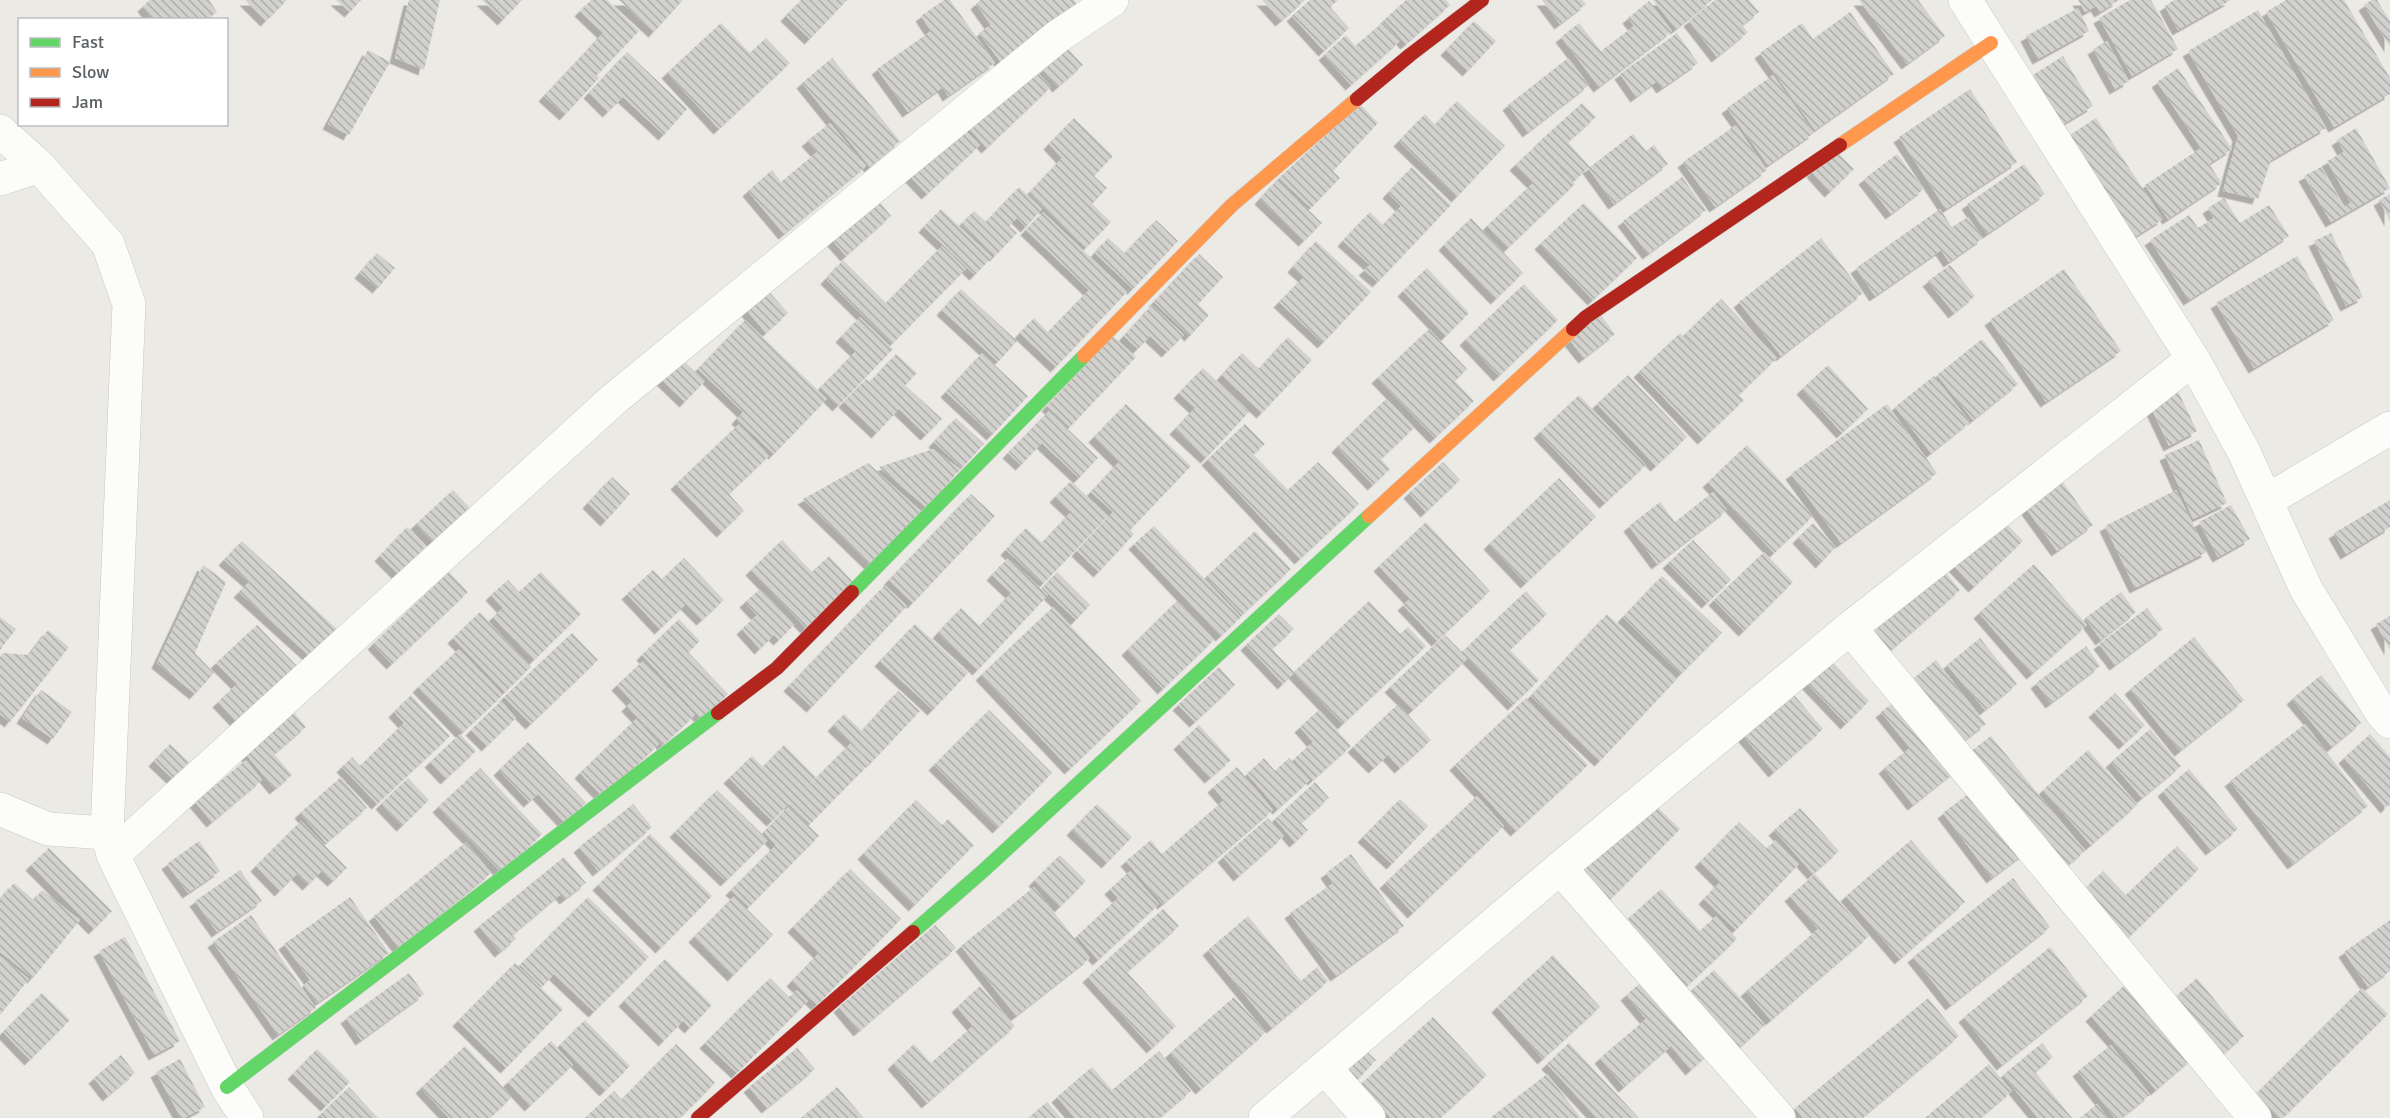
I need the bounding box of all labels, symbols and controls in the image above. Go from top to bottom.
legend [18,18,228,126]
text: Fast [72,31,104,53]
text: Slow [72,61,109,83]
text: Jam [72,91,103,113]

